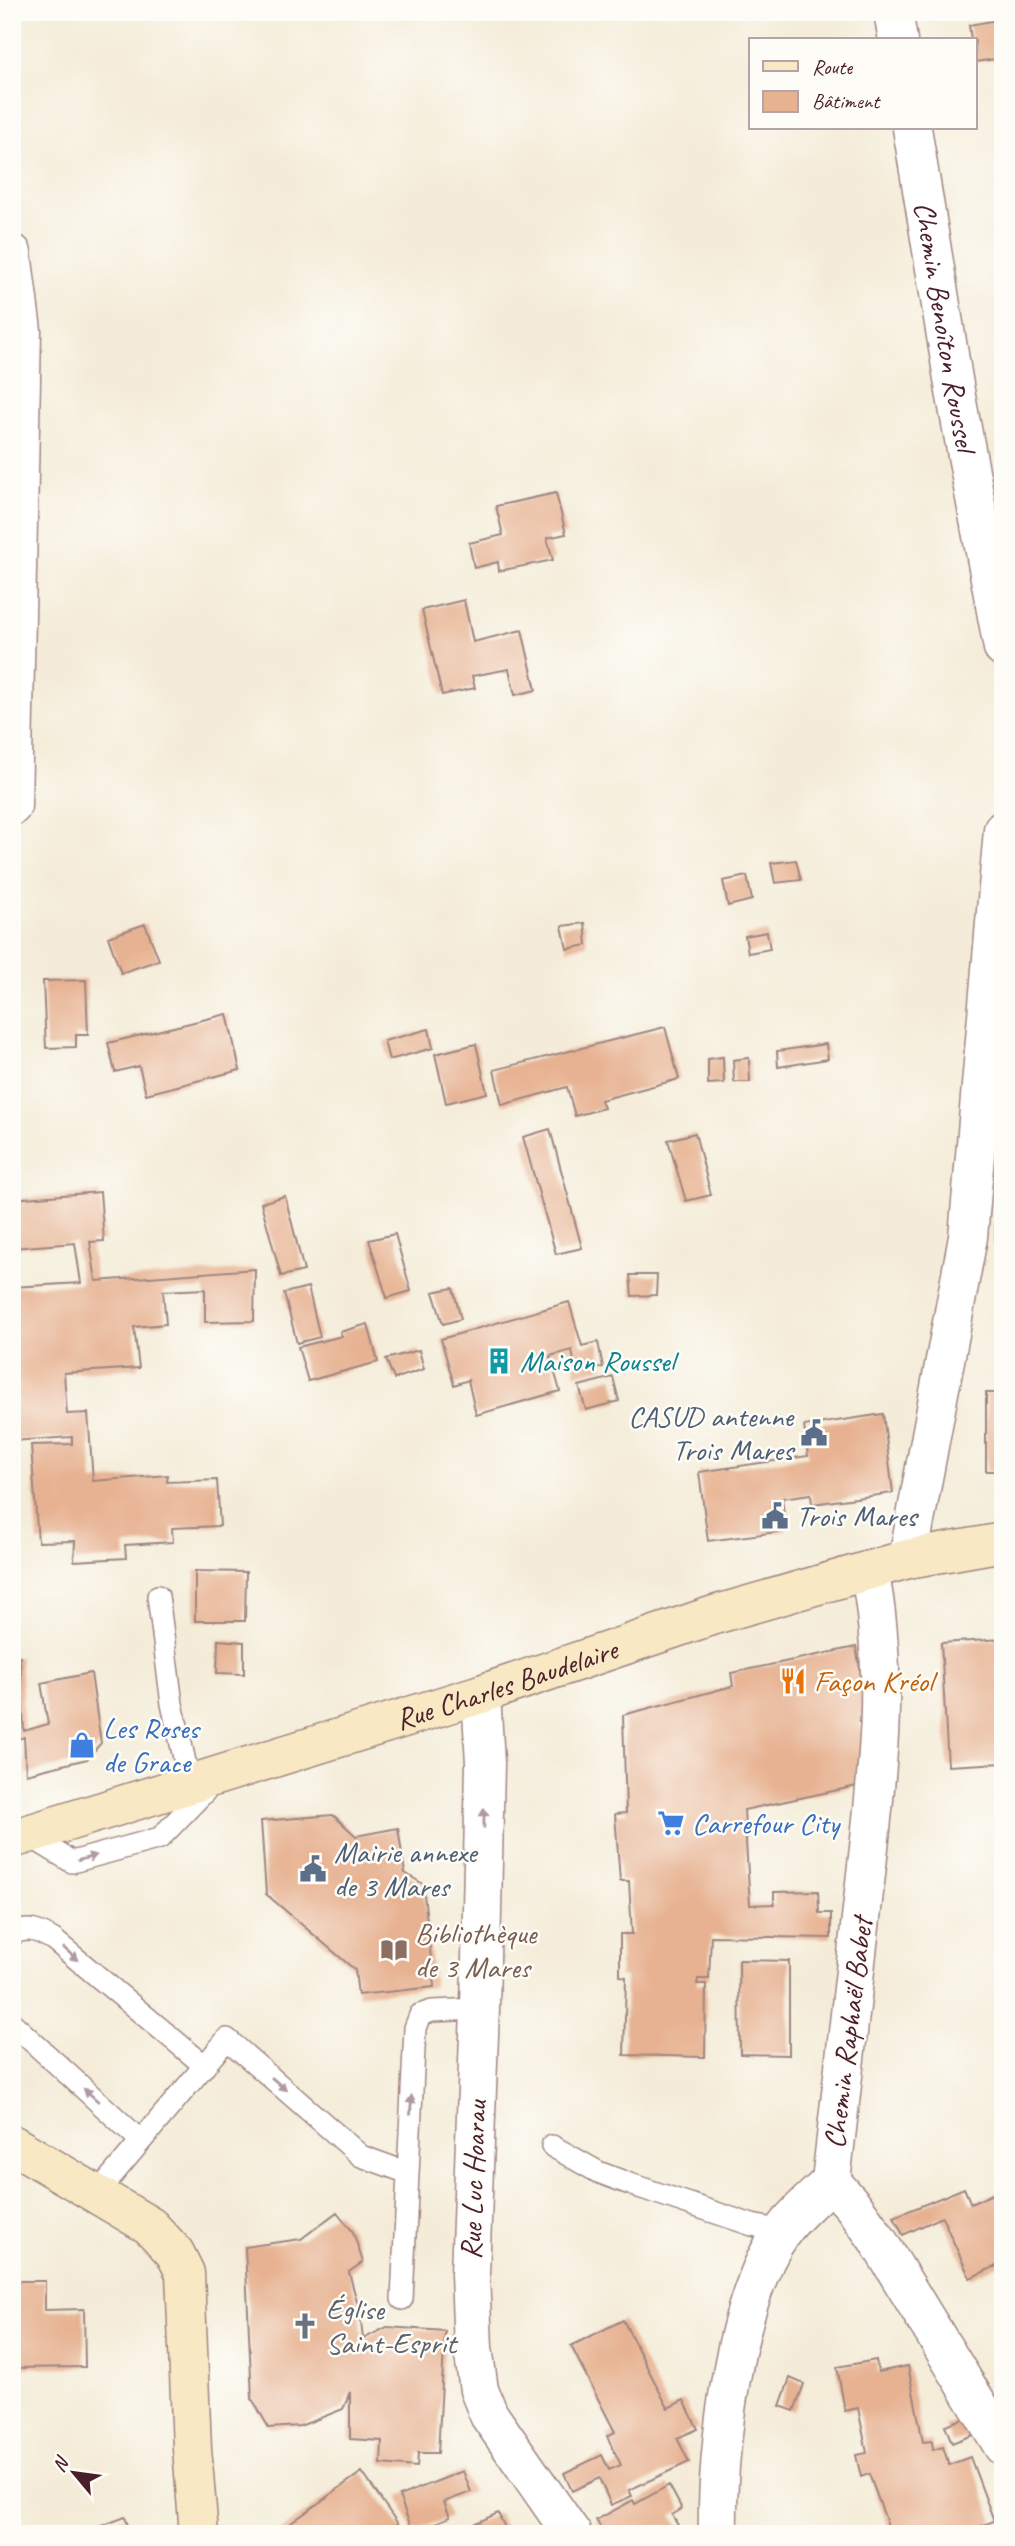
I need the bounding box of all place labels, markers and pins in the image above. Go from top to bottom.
place label: Maison Roussel [520,1342,680,1380]
building icon: Maison Roussel [484,1346,514,1376]
place label: CASUD antenne Trois Mares [628,1397,796,1469]
public building icon: CASUD antenne Trois Mares [799,1418,829,1448]
place label: Trois Mares [796,1497,919,1535]
public building icon: Trois Mares [760,1501,790,1531]
place label: Façon Kréol [814,1662,938,1700]
restaurant icon: Façon Kréol [778,1666,808,1696]
place label: Les Roses de Grace [103,1709,202,1781]
shop icon: Les Roses de Grace [67,1730,97,1760]
place label: Carrefour City [692,1804,842,1842]
supermarket icon: Carrefour City [656,1808,686,1838]
place label: Mairie annexe de 3 Mares [334,1833,479,1905]
public building icon: Mairie annexe de 3 Mares [298,1854,328,1884]
place label: Bibliothèque de 3 Mares [415,1914,539,1986]
library icon: Bibliothèque de 3 Mares [379,1935,409,1965]
place label: Église Saint-Esprit [326,2290,459,2362]
church icon: Église Saint-Esprit [290,2311,320,2341]

